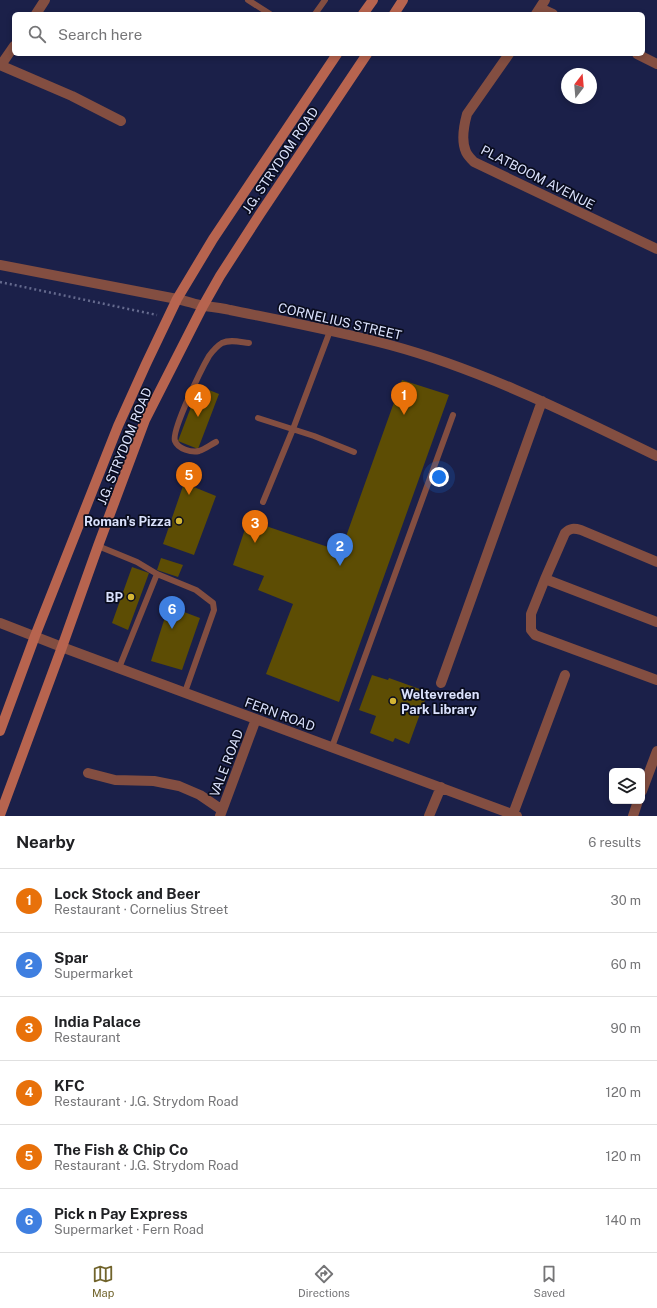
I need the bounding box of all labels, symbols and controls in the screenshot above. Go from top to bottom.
search box [12,12,645,56]
icon: search [26,23,48,45]
text: Search here [58,26,142,43]
north arrow [561,68,597,104]
street label: J.G. STRYDOM ROAD [239,104,322,216]
street label: PLATBOOM AVENUE [478,142,597,213]
street label: CORNELIUS STREET [277,300,403,343]
pin: 1 [391,382,417,415]
pin: 4 [185,384,211,417]
street label: J.G. STRYDOM ROAD [94,385,155,507]
pin: 5 [176,462,202,495]
your location [429,467,449,487]
pin: 3 [242,510,268,543]
place label: Roman's Pizza [84,514,171,529]
marker: Roman's Pizza [174,516,184,526]
pin: 2 [327,533,353,566]
place label: BP [105,590,124,605]
marker: BP [126,592,136,602]
pin: 6 [159,596,185,629]
place label: Weltevreden Park Library [401,687,479,717]
street label: FERN ROAD [243,695,317,734]
marker: Weltevreden Park Library [388,696,398,706]
street label: VALE ROAD [207,727,246,799]
map controls [609,768,645,804]
button: layers [609,768,645,804]
text: Nearby [16,832,75,852]
text: 6 results [588,835,641,850]
text: Lock Stock and Beer [54,885,200,902]
text: 1 [26,893,32,908]
text: 30 m [611,893,641,908]
text: Restaurant · Cornelius Street [54,902,228,917]
text: Spar [54,949,88,966]
text: 2 [25,957,33,972]
text: 60 m [611,957,641,972]
text: Supermarket [54,966,133,981]
text: India Palace [54,1013,141,1030]
text: 3 [25,1021,33,1036]
text: 90 m [611,1021,641,1036]
text: Restaurant [54,1030,120,1045]
text: KFC [54,1077,85,1094]
text: 4 [25,1085,33,1100]
text: 120 m [606,1085,641,1100]
text: Restaurant · J.G. Strydom Road [54,1094,238,1109]
text: The Fish & Chip Co [54,1141,188,1158]
text: 5 [25,1149,33,1164]
text: 120 m [606,1149,641,1164]
text: Restaurant · J.G. Strydom Road [54,1158,238,1173]
text: Pick n Pay Express [54,1205,188,1222]
text: 6 [25,1213,33,1228]
text: 140 m [605,1213,641,1228]
text: Supermarket · Fern Road [54,1222,204,1237]
tab: Map [92,1263,114,1299]
tab: Directions [298,1263,350,1299]
tab: Saved [534,1263,565,1299]

